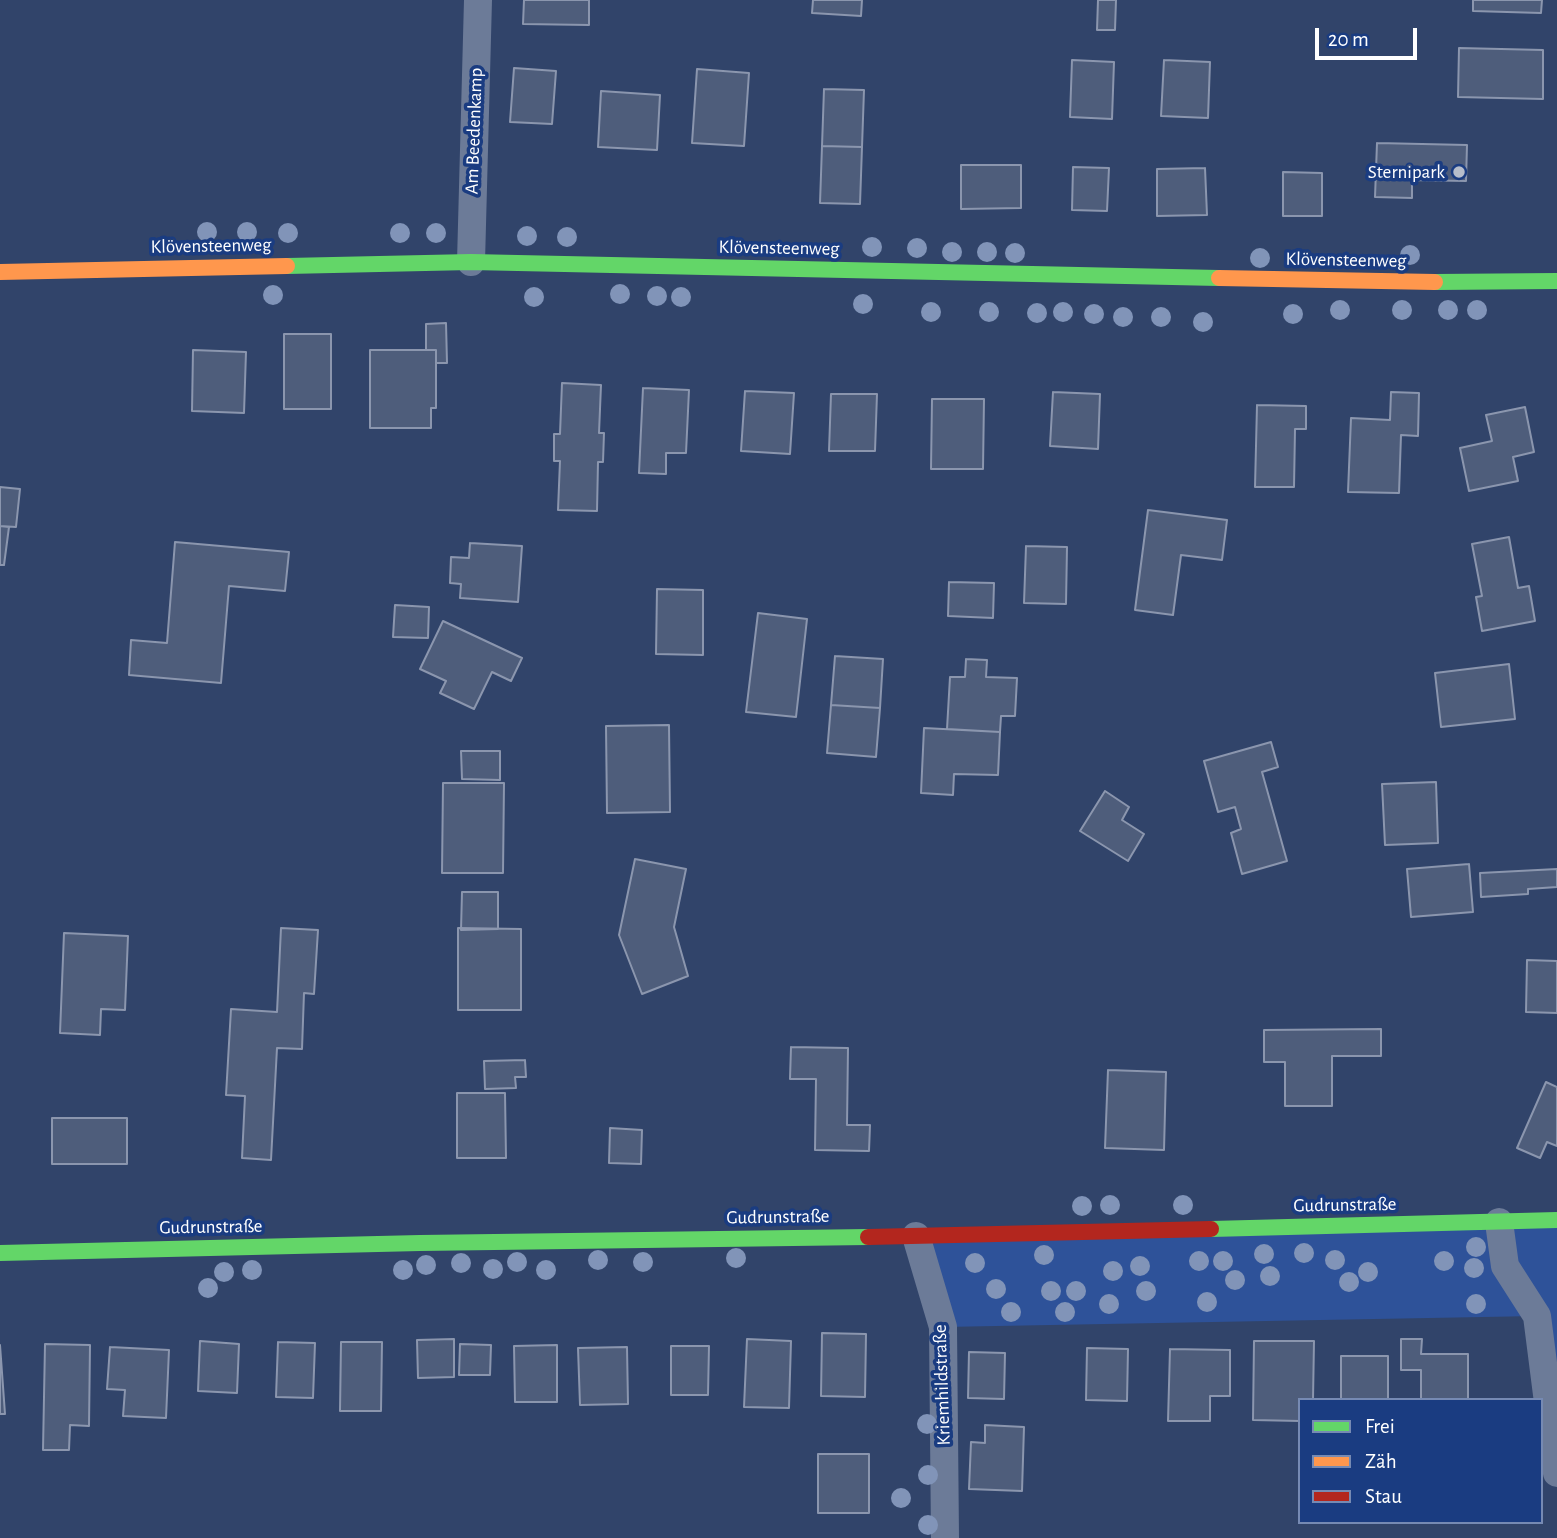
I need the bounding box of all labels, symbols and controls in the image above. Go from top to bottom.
scale bar [1319,14,1420,58]
text: 20 m [1328,29,1369,50]
street label: Am Beedenkamp [460,67,488,195]
place label: Sternipark [1368,161,1445,183]
marker: Sternipark [1451,164,1467,180]
street label: Klövensteenweg [150,234,272,258]
street label: Klövensteenweg [718,236,840,260]
street label: Klövensteenweg [1285,248,1407,272]
street label: Gudrunstraße [1293,1193,1397,1217]
street label: Gudrunstraße [726,1205,830,1229]
street label: Gudrunstraße [159,1215,263,1239]
street label: Kriemhildstraße [928,1324,956,1446]
legend [1298,1398,1543,1524]
text: Frei [1365,1416,1395,1437]
text: Zäh [1365,1451,1397,1472]
text: Stau [1365,1486,1402,1507]

